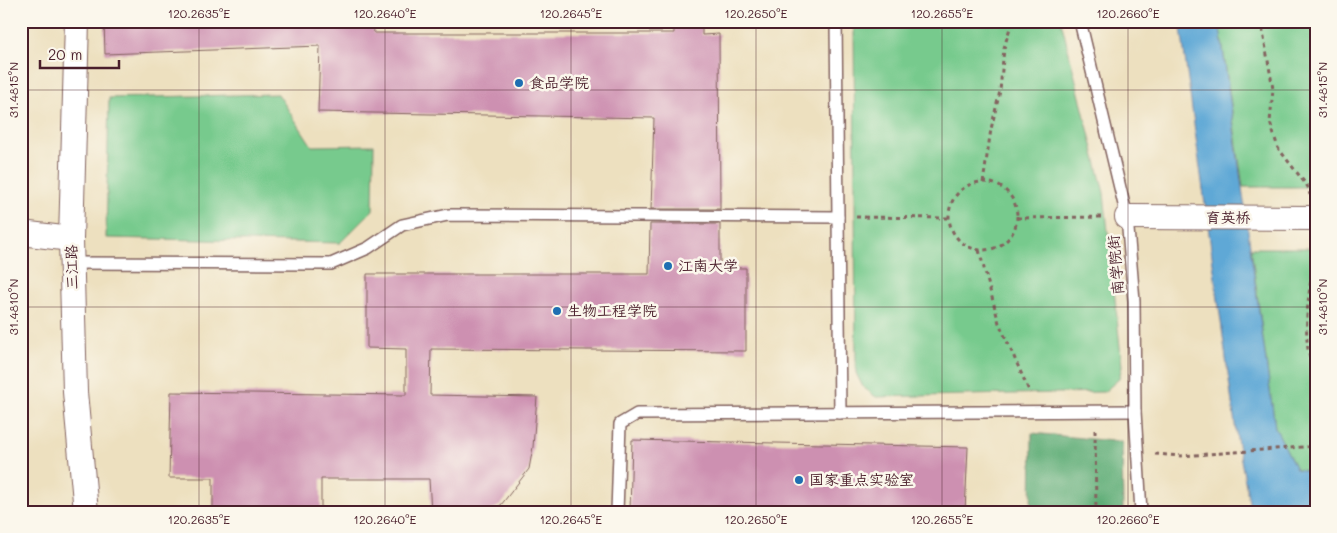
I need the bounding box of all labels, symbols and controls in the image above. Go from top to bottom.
text: 120.2635°E [168,5,230,21]
text: 120.2640°E [354,5,417,21]
text: 120.2645°E [540,5,602,21]
text: 120.2650°E [725,5,788,21]
text: 120.2655°E [911,5,973,21]
text: 120.2660°E [1096,5,1160,21]
scale bar [40,38,119,70]
text: 20 m [48,44,82,64]
text: 31.4815°N [5,62,21,118]
text: 31.4815°N [1314,62,1330,118]
place label: 食品学院 [529,72,589,92]
marker: 食品学院 [513,77,525,89]
street label: 育英桥 [1205,207,1251,227]
street label: 南学院街 [1102,234,1128,296]
street label: 三江路 [61,244,81,290]
place label: 江南大学 [678,255,738,275]
marker: 江南大学 [662,260,674,272]
text: 31.4810°N [5,279,21,335]
text: 31.4810°N [1314,279,1330,335]
place label: 生物工程学院 [567,300,657,320]
marker: 生物工程学院 [551,305,563,317]
place label: 国家重点实验室 [809,469,914,489]
marker: 国家重点实验室 [793,474,805,486]
text: 120.2635°E [168,511,230,527]
text: 120.2640°E [354,511,417,527]
text: 120.2645°E [540,511,602,527]
text: 120.2650°E [725,511,788,527]
text: 120.2655°E [911,511,973,527]
text: 120.2660°E [1096,511,1160,527]

